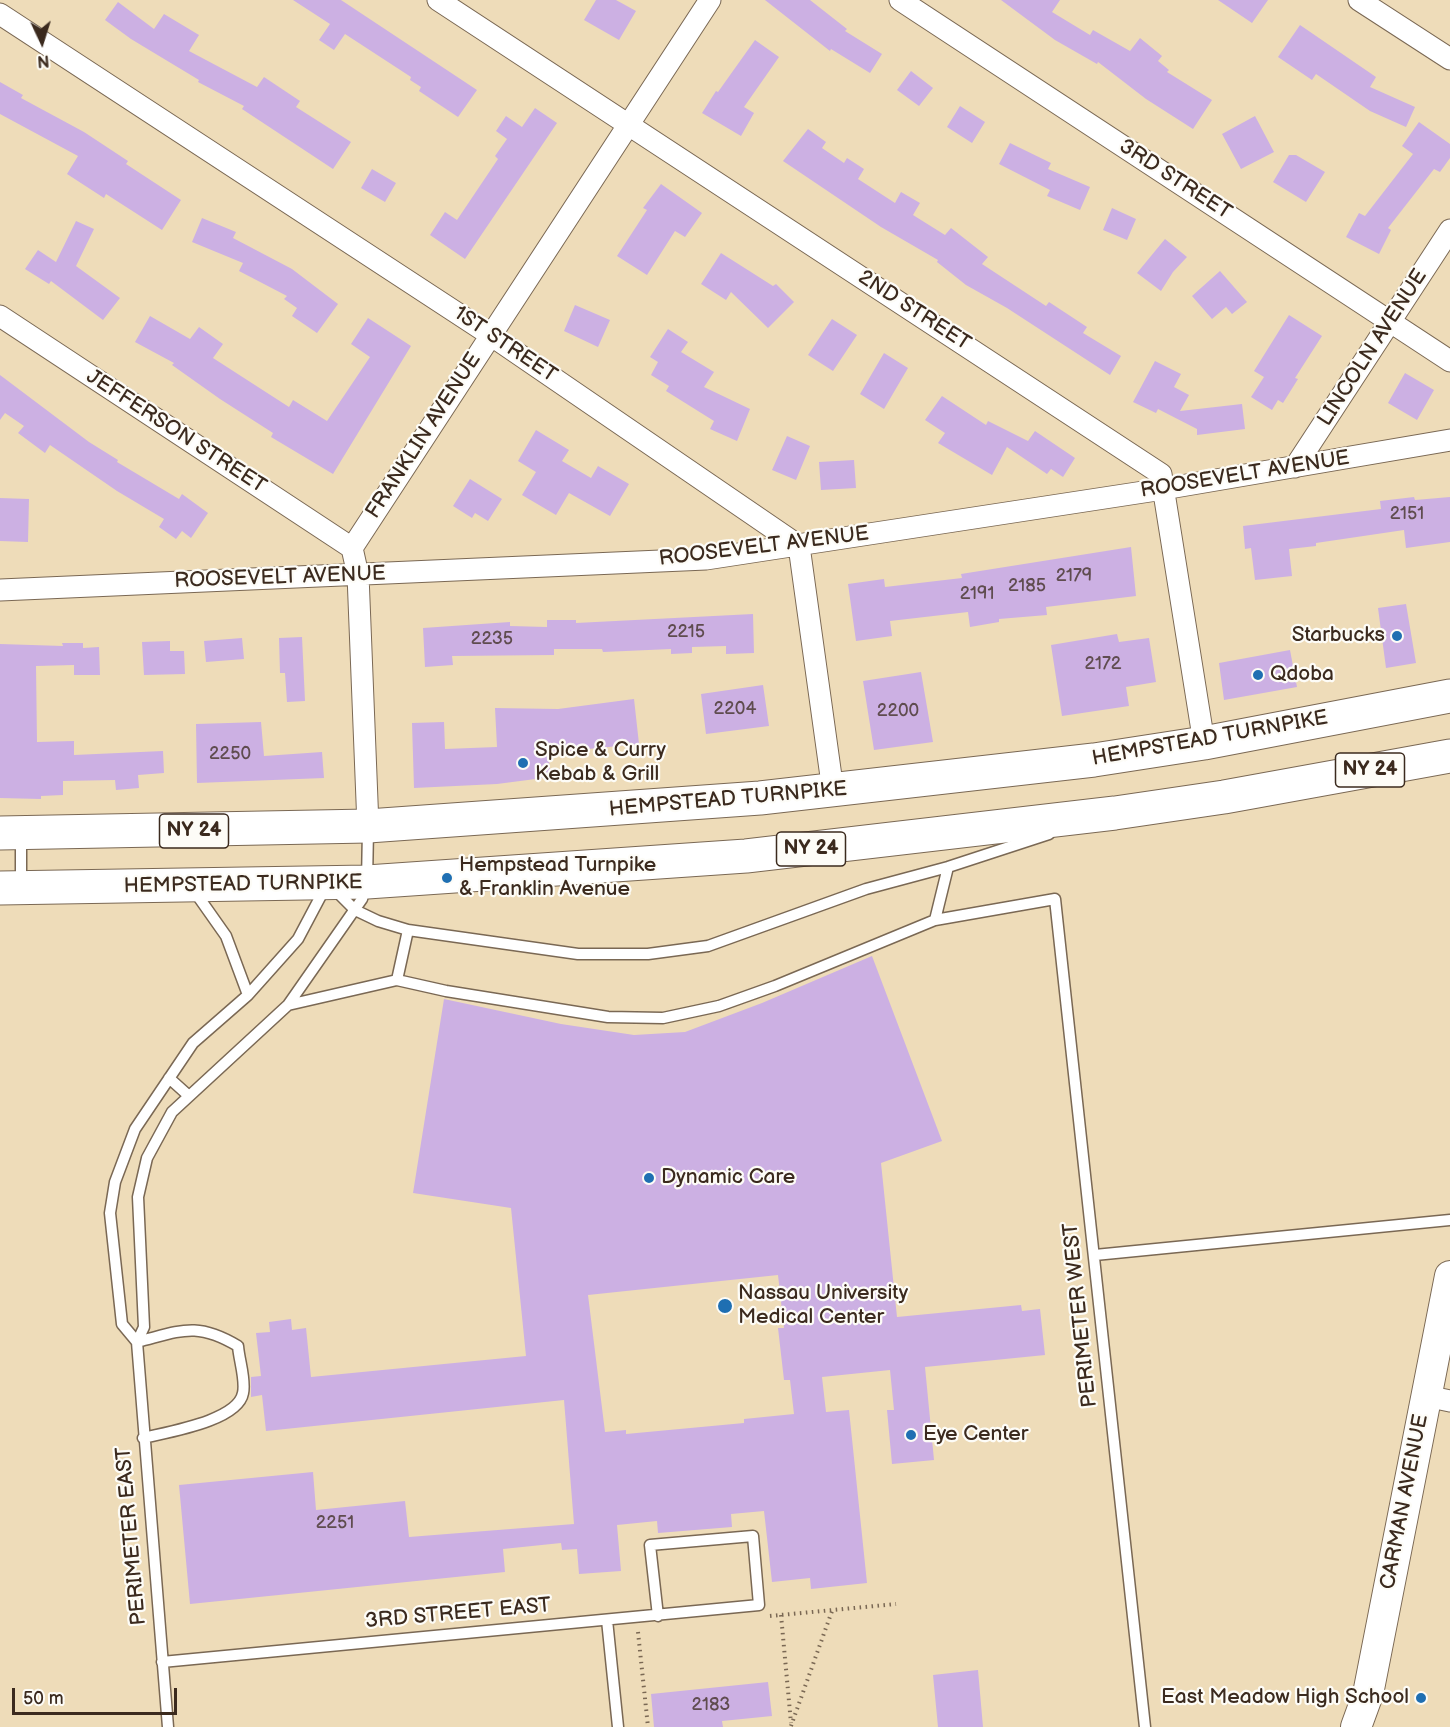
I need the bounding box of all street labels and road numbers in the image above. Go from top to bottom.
street label: 3RD STREET [1114,134,1236,226]
street label: 2ND STREET [853,265,975,357]
street label: LINCOLN AVENUE [1313,265,1433,431]
street label: 1ST STREET [449,301,561,389]
street label: FRANKLIN AVENUE [361,348,487,524]
street label: JEFFERSON STREET [81,364,271,500]
street label: ROOSEVELT AVENUE [1139,446,1351,504]
street label: ROOSEVELT AVENUE [658,522,870,572]
street label: ROOSEVELT AVENUE [174,562,386,594]
street label: HEMPSTEAD TURNPIKE [1090,706,1330,772]
road number: NY 24 [1336,753,1404,787]
street label: HEMPSTEAD TURNPIKE [608,777,848,823]
road number: NY 24 [160,814,228,848]
road number: NY 24 [776,832,846,866]
street label: HEMPSTEAD TURNPIKE [123,870,363,900]
street label: PERIMETER WEST [1059,1221,1103,1409]
street label: CARMAN AVENUE [1376,1412,1434,1592]
street label: PERIMETER EAST [112,1446,152,1626]
street label: 3RD STREET EAST [364,1593,552,1635]

